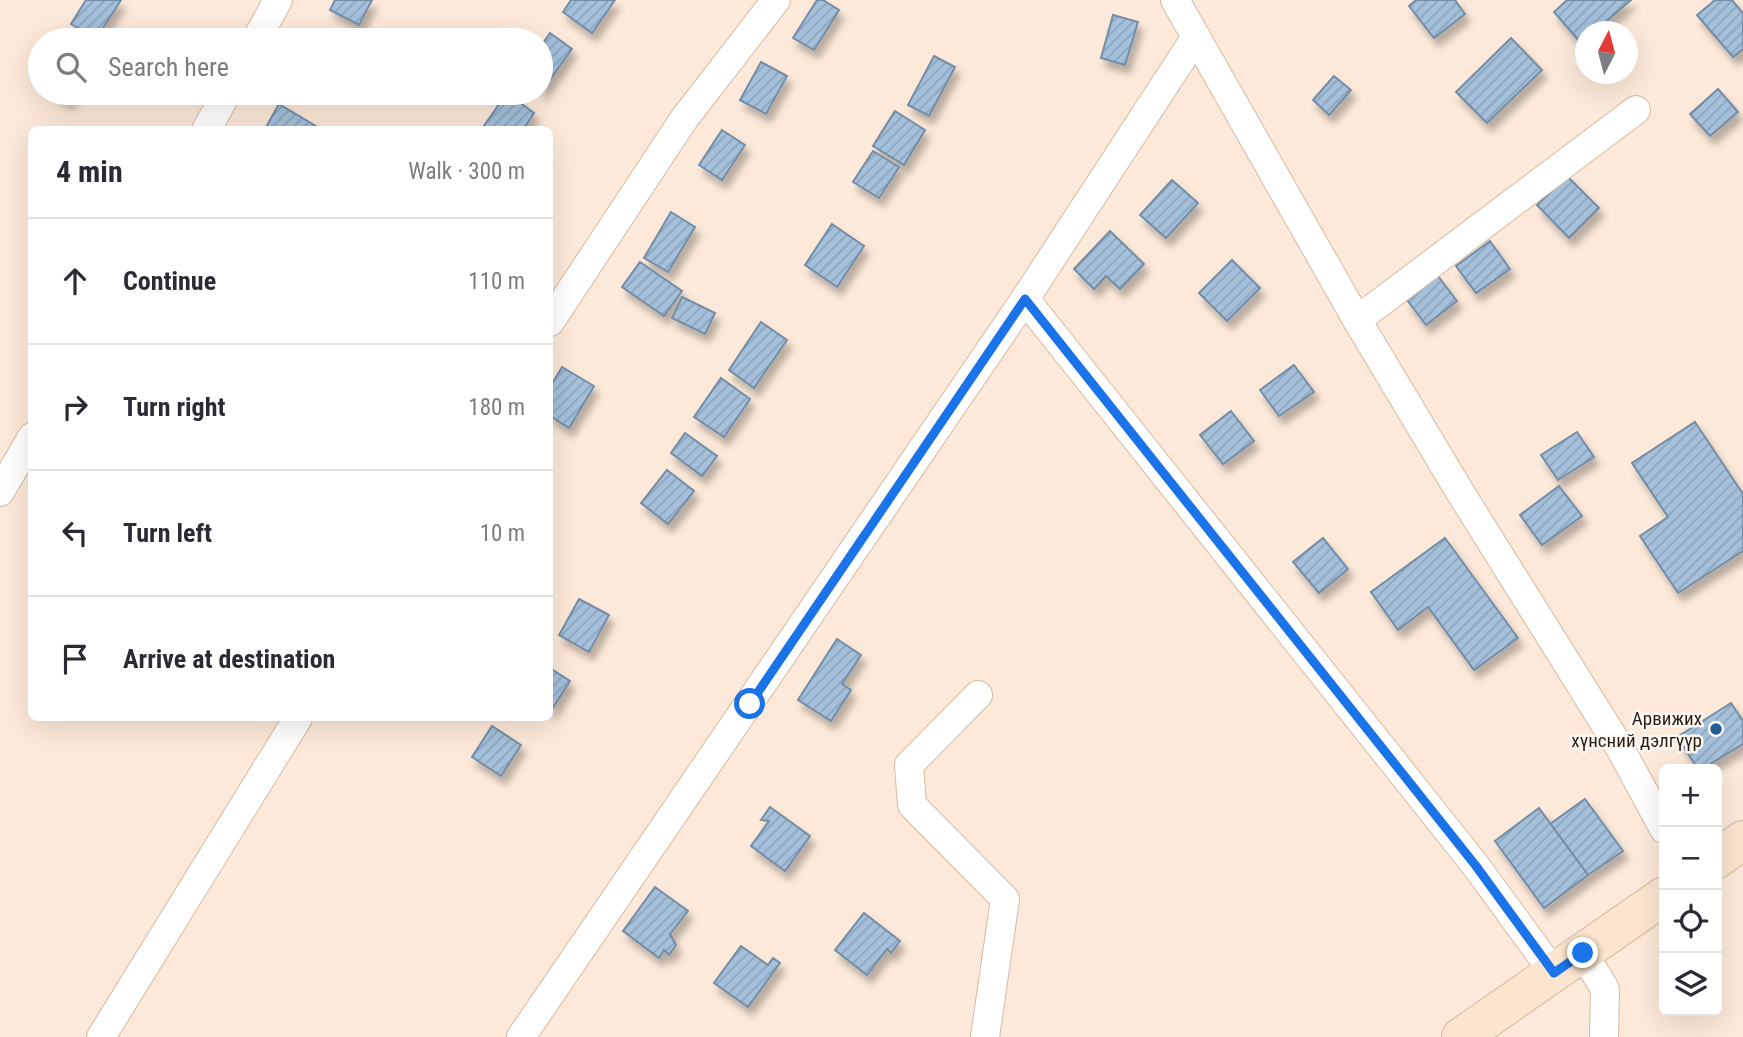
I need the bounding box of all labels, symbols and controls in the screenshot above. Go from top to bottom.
north arrow [1575,21,1638,84]
search box [28,28,553,105]
icon: search [52,48,90,86]
text: Search here [108,52,229,82]
text: 4 min [56,154,123,189]
text: Walk · 300 m [408,158,525,185]
icon: ahead [56,262,94,300]
text: Continue [123,266,216,296]
text: 110 m [468,268,525,295]
icon: right [56,388,94,426]
text: Turn right [123,392,225,422]
text: 180 m [468,394,525,421]
icon: left [56,514,94,552]
text: Turn left [123,518,212,548]
text: 10 m [480,520,525,547]
icon: arrive [56,640,94,678]
text: Arrive at destination [123,644,335,674]
route start [734,688,765,719]
place label: Арвижих хүнсний дэлгүүр [1571,707,1702,752]
marker: Арвижих хүнсний дэлгүүр [1708,721,1724,737]
map controls [1659,764,1722,1016]
button: + [1659,764,1722,827]
button: − [1659,827,1722,890]
button: locate [1659,890,1722,953]
route end [1567,937,1598,968]
button: layers [1659,953,1722,1016]

